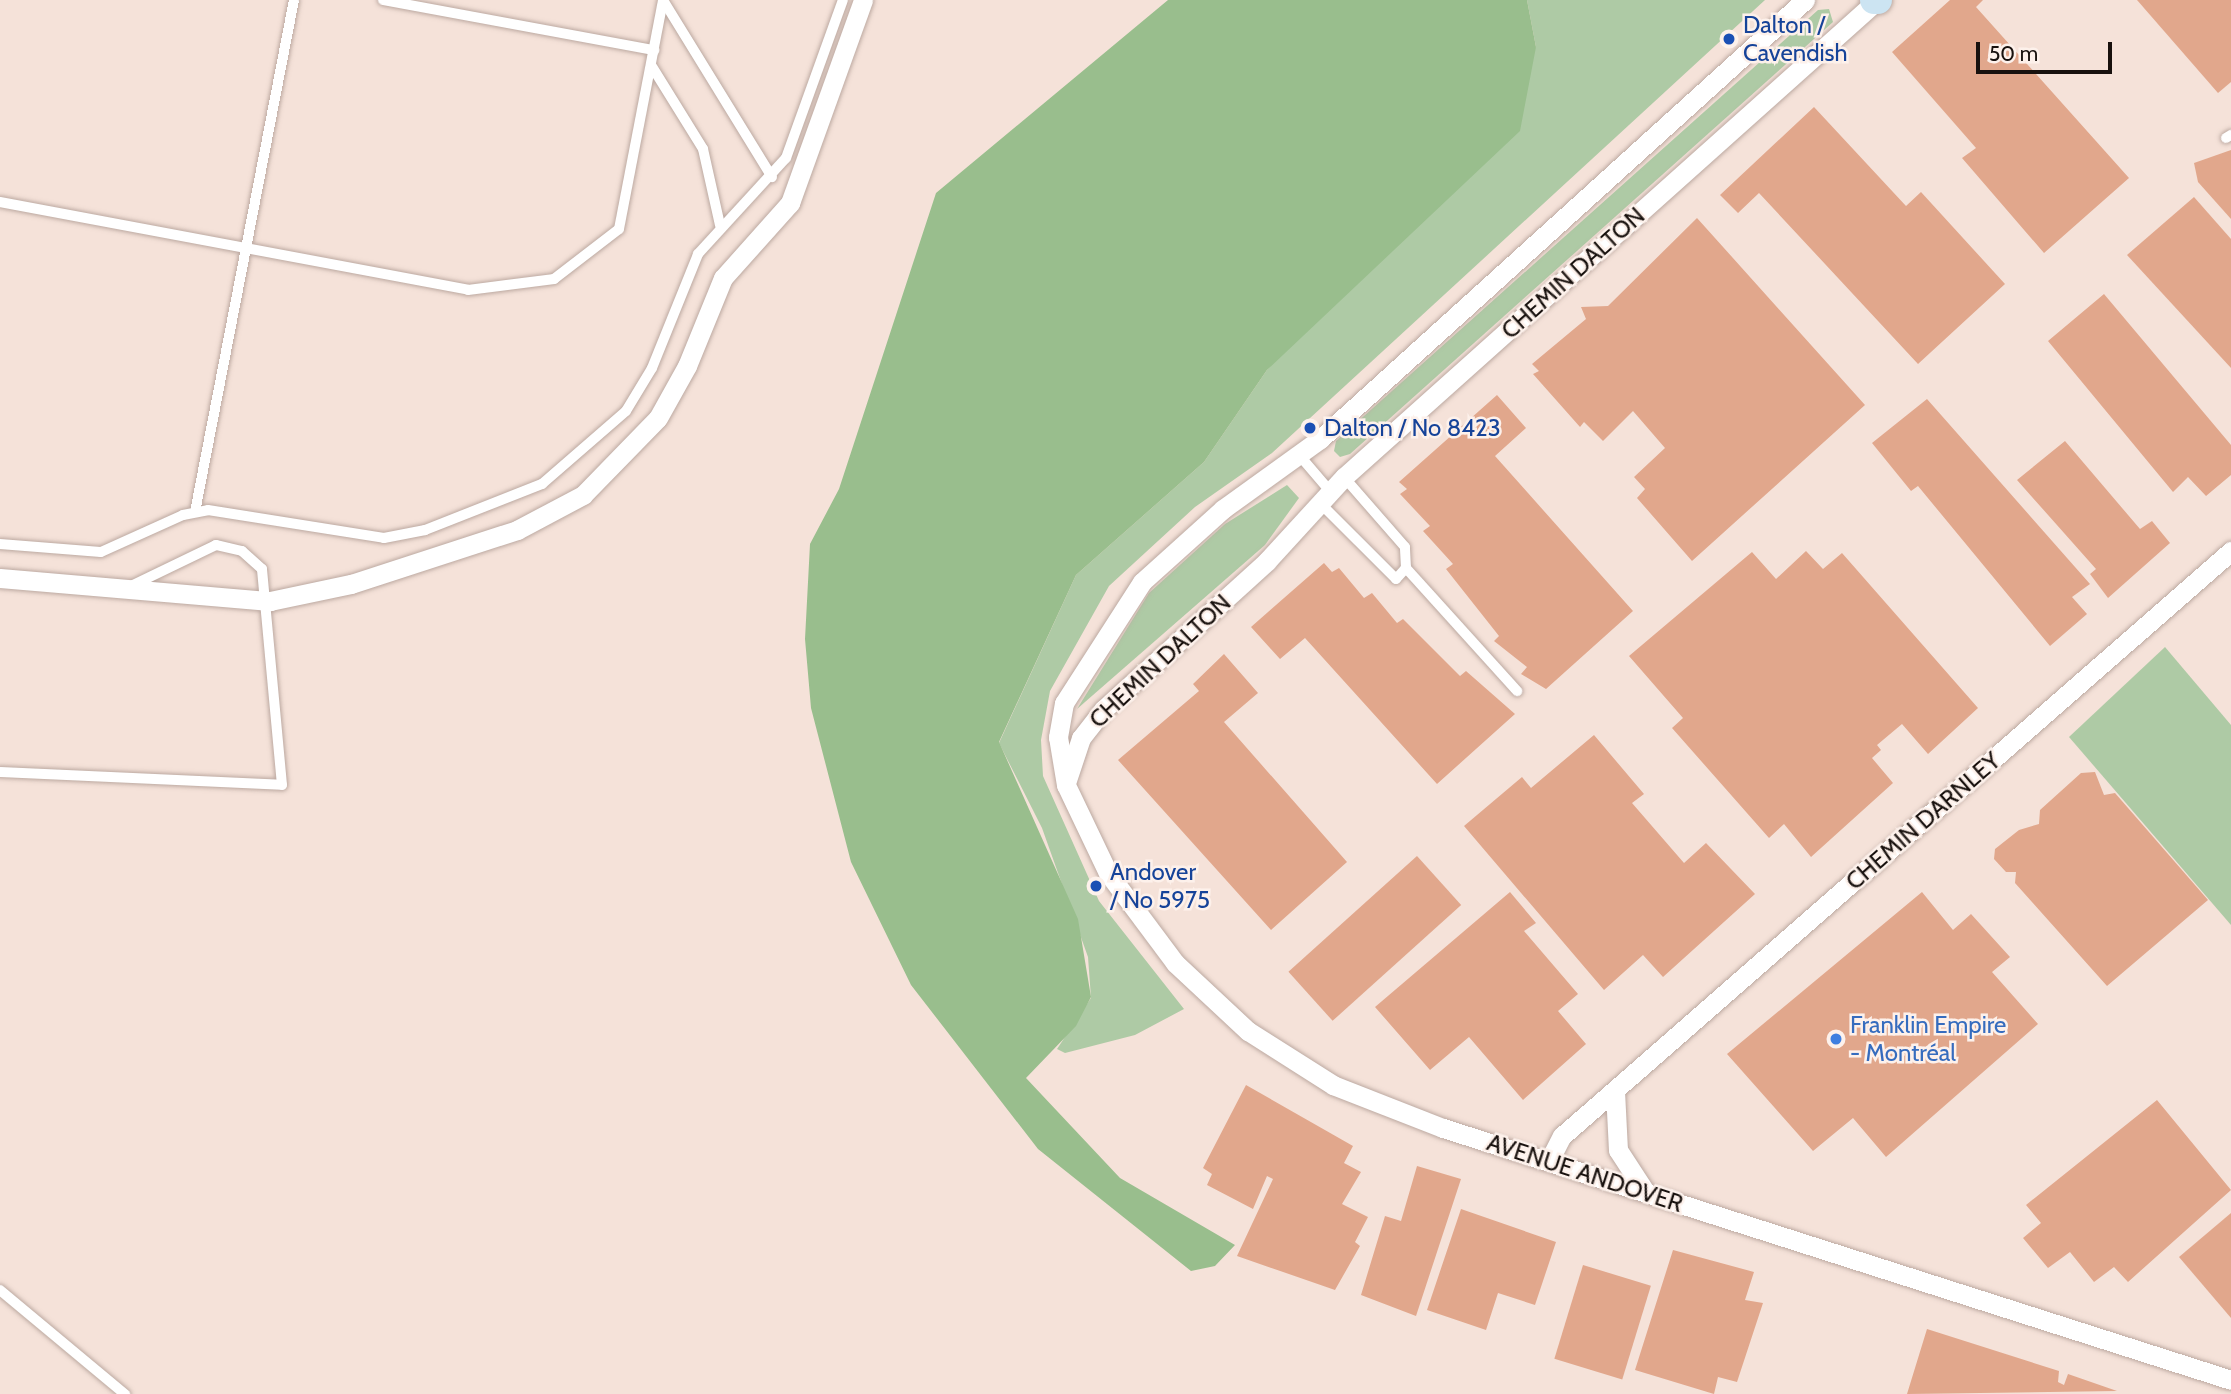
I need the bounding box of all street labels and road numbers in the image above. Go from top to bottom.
street label: CHEMIN DALTON [1495,201,1651,345]
street label: CHEMIN DALTON [1083,588,1237,734]
street label: CHEMIN DARNLEY [1840,746,2006,896]
street label: AVENUE ANDOVER [1483,1128,1687,1218]

